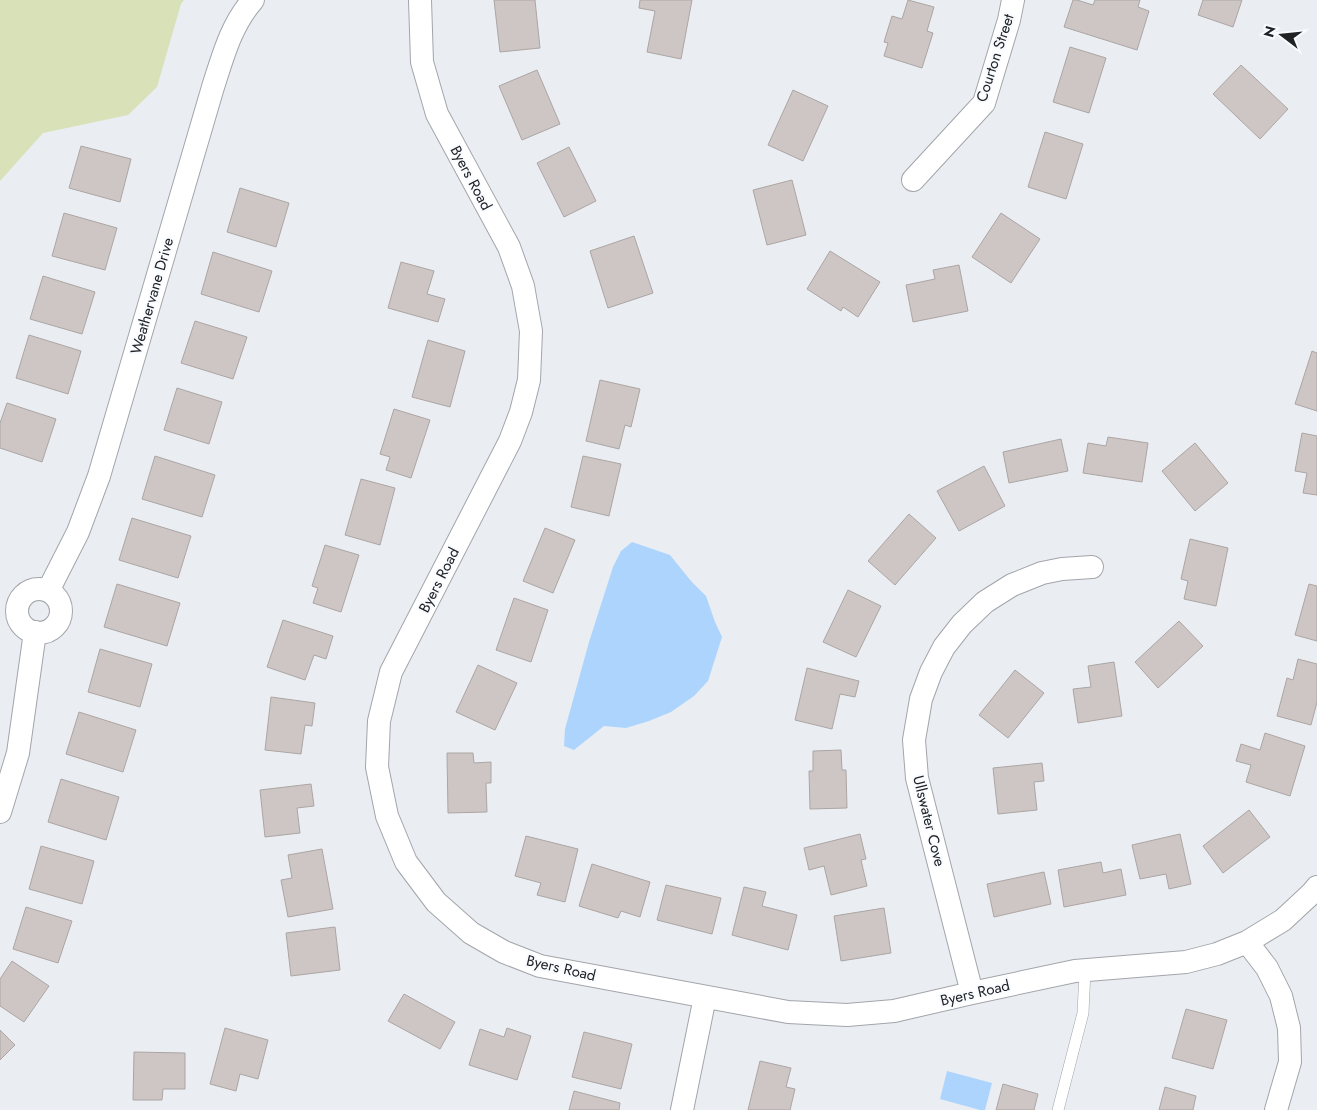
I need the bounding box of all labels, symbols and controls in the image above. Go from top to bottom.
north arrow [1257,10,1307,60]
street label: Courton Street [970,11,1020,105]
text: N [1258,23,1281,40]
street label: Byers Road [445,142,497,214]
street label: Weathervane Drive [125,235,179,357]
street label: Byers Road [413,544,465,616]
street label: Ullswater Cove [907,773,951,869]
street label: Byers Road [524,949,598,987]
street label: Byers Road [938,974,1012,1012]

